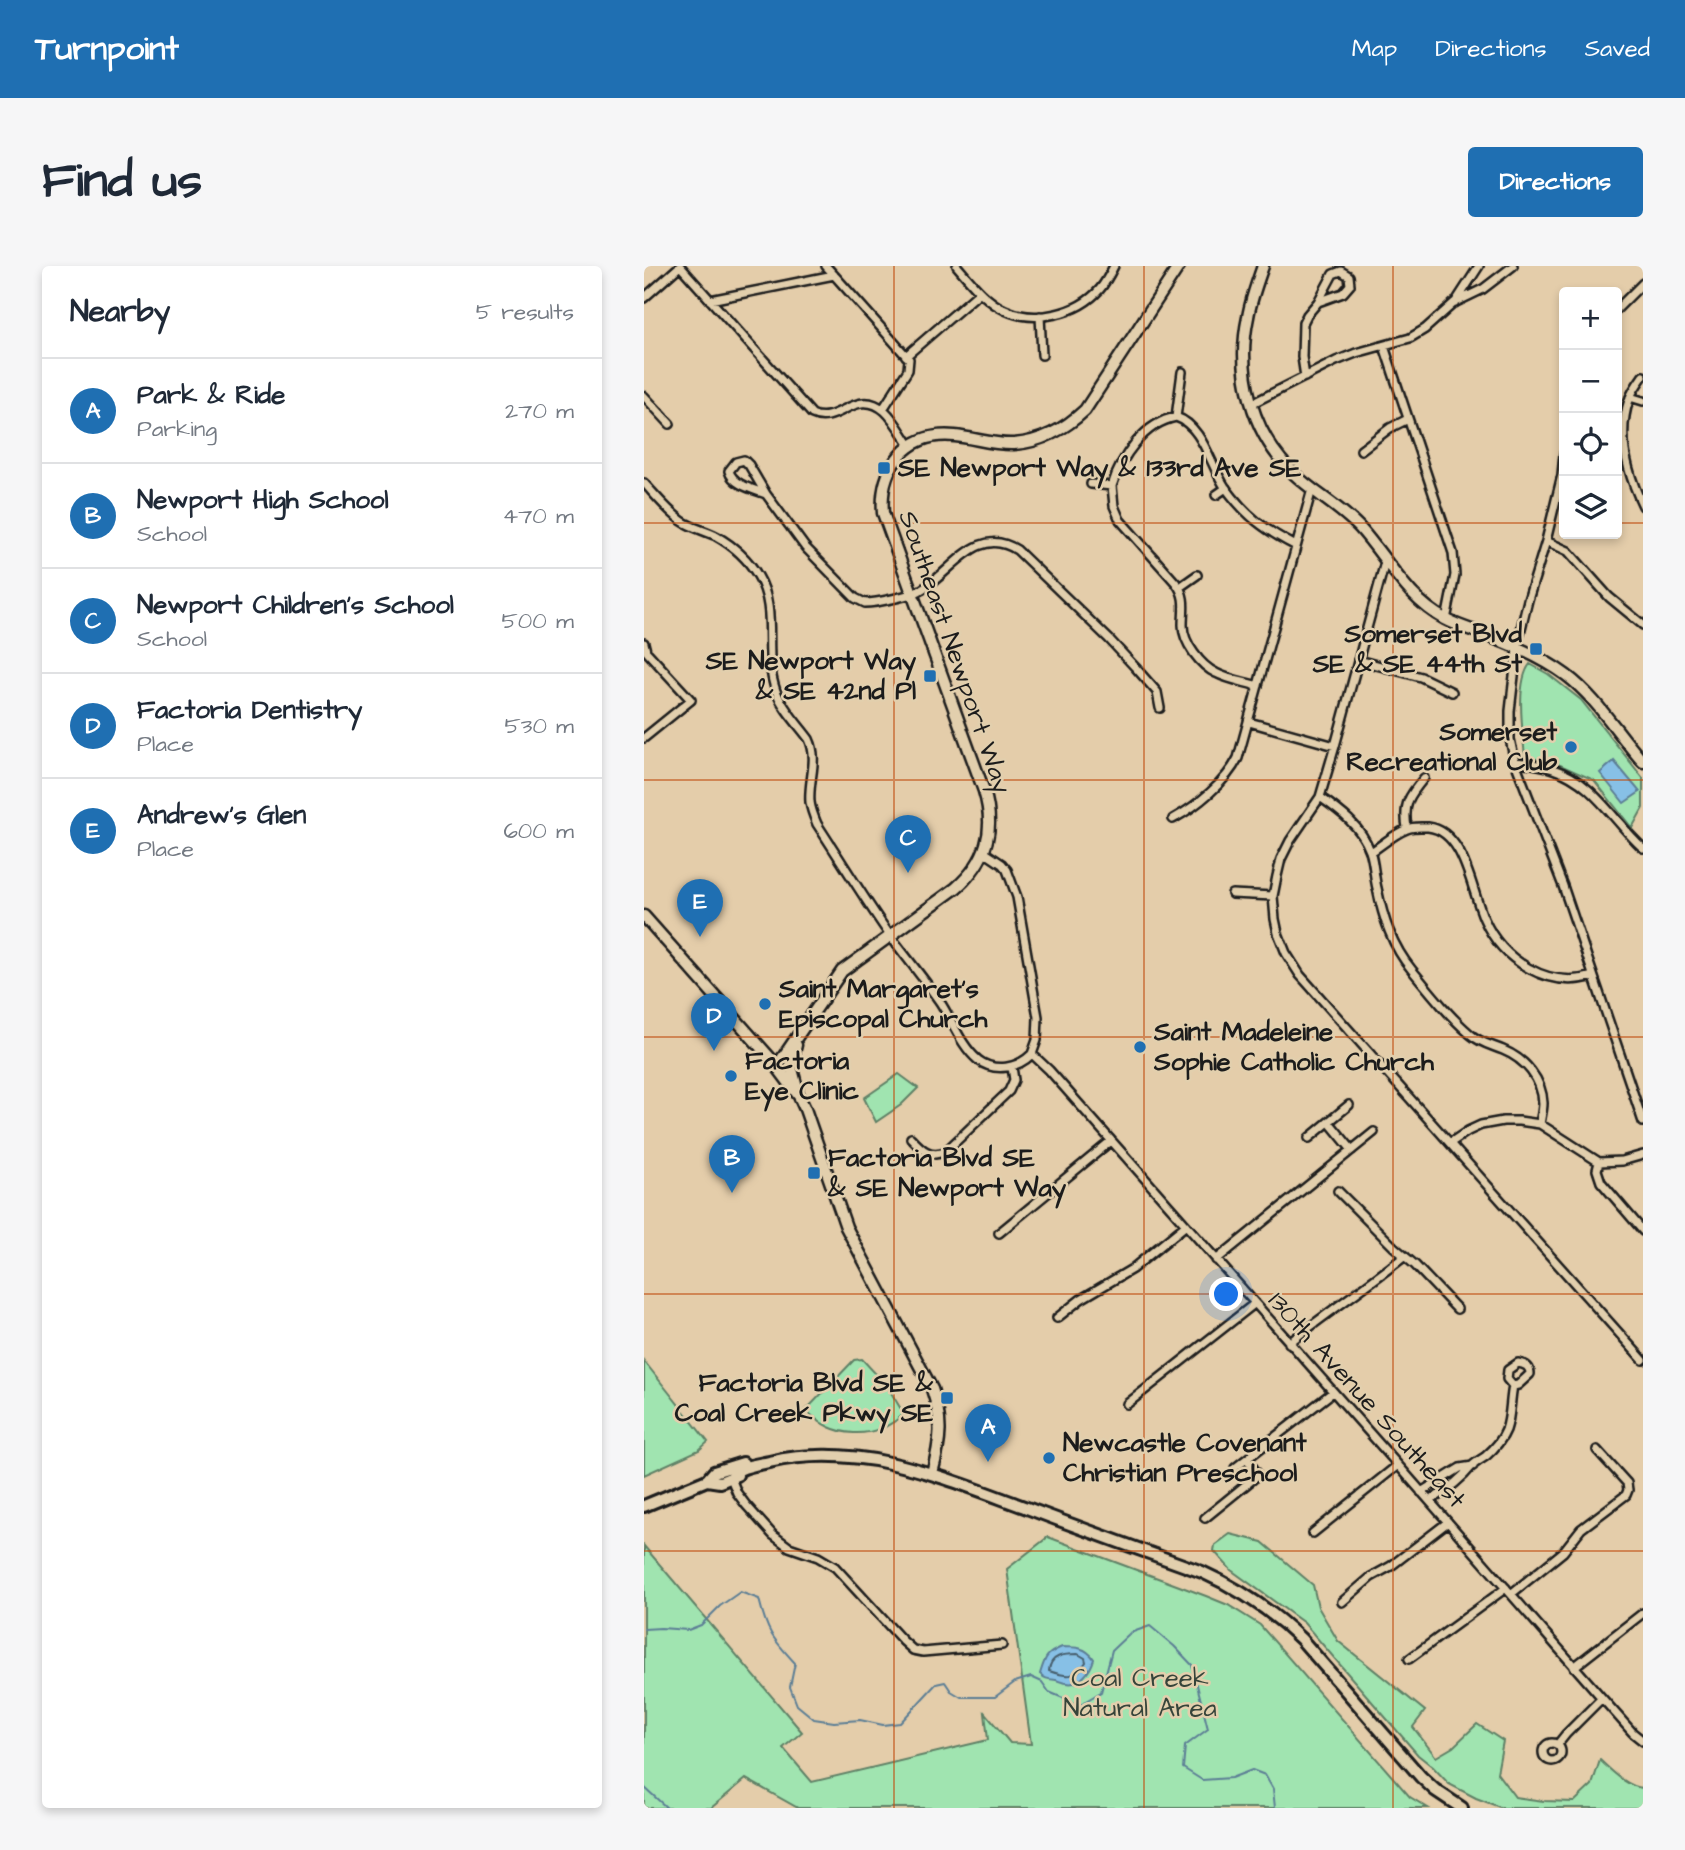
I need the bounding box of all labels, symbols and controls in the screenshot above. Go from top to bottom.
text: Turnpoint [35,26,179,72]
text: Map [1352,32,1397,66]
text: Directions [1435,32,1547,66]
text: Saved [1585,32,1650,66]
button: Directions [1468,147,1643,217]
text: Find us [42,148,202,216]
map controls [1559,287,1622,539]
button: + [1559,287,1622,350]
text: Nearby [70,291,170,333]
text: 5 results [476,296,574,328]
button: − [1559,350,1622,413]
text: Park & Ride [137,377,285,413]
text: A [86,395,100,427]
text: 270 m [505,395,574,427]
text: Parking [137,413,217,445]
button: locate [1559,413,1622,476]
place label: SE Newport Way & 133rd Ave SE [897,450,1302,489]
marker: SE Newport Way & 133rd Ave SE [876,460,892,476]
button: layers [1559,476,1622,539]
text: Newport High School [137,482,389,518]
text: B [85,500,101,532]
text: 470 m [503,500,574,532]
street label: Southeast Newport Way [888,506,1020,799]
text: School [137,518,207,550]
text: Newport Children's School [137,587,454,623]
text: C [85,605,101,637]
text: 500 m [502,605,574,637]
place label: Somerset Blvd SE & SE 44th St [1312,616,1523,682]
text: School [137,623,207,655]
marker: Somerset Blvd SE & SE 44th St [1528,641,1544,657]
place label: SE Newport Way & SE 42nd Pl [705,643,917,709]
marker: SE Newport Way & SE 42nd Pl [922,668,938,684]
text: Factoria Dentistry [137,692,362,728]
text: D [86,710,100,742]
text: 530 m [504,710,574,742]
place label: Somerset Recreational Club [1346,714,1557,780]
text: Place [137,728,194,760]
marker: Somerset Recreational Club [1563,739,1579,755]
text: Andrew's Glen [137,797,306,833]
text: E [86,815,100,847]
text: 600 m [503,815,574,847]
pin: C [885,815,931,873]
text: Place [137,833,194,865]
pin: E [677,879,723,937]
place label: Saint Margaret's Episcopal Church [778,971,988,1037]
pin: D [691,993,737,1051]
marker: Saint Margaret's Episcopal Church [757,996,773,1012]
place label: Saint Madeleine Sophie Catholic Church [1153,1014,1435,1080]
marker: Saint Madeleine Sophie Catholic Church [1132,1039,1148,1055]
place label: Factoria Eye Clinic [745,1043,860,1112]
marker: Factoria Eye Clinic [723,1068,739,1084]
pin: B [709,1135,755,1193]
place label: Factoria Blvd SE & SE Newport Way [827,1140,1067,1209]
marker: Factoria Blvd SE & SE Newport Way [806,1165,822,1181]
your location [1209,1277,1243,1311]
street label: 130th Avenue Southeast [1260,1284,1475,1517]
place label: Factoria Blvd SE & Coal Creek Pkwy SE [675,1365,934,1434]
marker: Factoria Blvd SE & Coal Creek Pkwy SE [939,1390,955,1406]
pin: A [965,1404,1011,1462]
place label: Newcastle Covenant Christian Preschool [1063,1425,1307,1491]
marker: Newcastle Covenant Christian Preschool [1041,1450,1057,1466]
park label: Coal Creek Natural Area [1063,1660,1217,1726]

